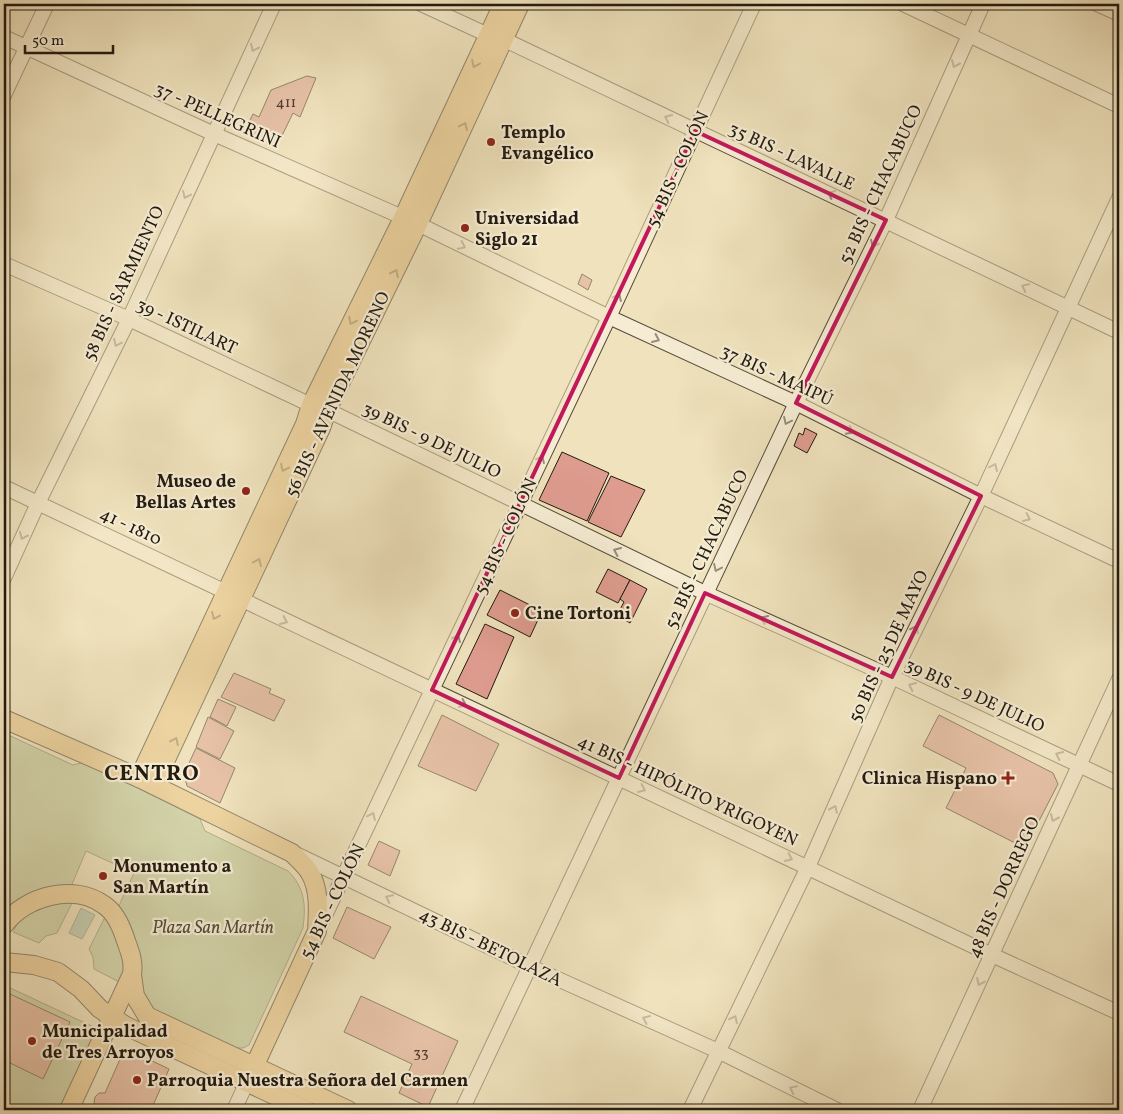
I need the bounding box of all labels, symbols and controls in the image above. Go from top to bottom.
scale bar [25,22,112,54]
text: 50 m [32,31,64,52]
one-way arrow [250,43,260,52]
one-way arrow [471,59,481,68]
one-way arrow [951,59,962,68]
street label: 37 - PELLEGRINI [150,77,285,155]
house number: 411 [276,93,296,114]
street label: 52 BIS - CHACABUCO [833,101,929,268]
street label: 54 BIS - COLÓN [640,107,716,232]
one-way arrow [664,114,673,125]
street label: 35 BIS - LAVALLE [724,117,859,198]
place label: Templo Evangélico [501,121,594,167]
one-way arrow [457,122,468,131]
marker: Templo Evangélico [485,136,497,148]
one-way arrow [181,190,192,199]
one-way arrow [827,190,836,201]
street label: 58 BIS - SARMIENTO [77,202,171,365]
place label: Universidad Siglo 21 [475,207,579,253]
marker: Universidad Siglo 21 [459,222,471,234]
one-way arrow [870,238,880,247]
one-way arrow [457,240,466,250]
one-way arrow [388,269,398,278]
one-way arrow [1021,283,1030,293]
street label: 56 BIS - AVENIDA MORENO [280,288,397,502]
street label: 39 - ISTILART [132,293,241,362]
one-way arrow [612,293,622,302]
one-way arrow [348,316,358,325]
one-way arrow [651,332,660,343]
one-way arrow [113,337,123,346]
street label: 37 BIS - MAIPÚ [716,339,837,413]
street label: 39 BIS - 9 DE JULIO [358,397,505,486]
one-way arrow [783,416,793,425]
one-way arrow [845,425,854,435]
one-way arrow [535,455,546,464]
one-way arrow [281,463,291,472]
one-way arrow [988,464,998,473]
street label: 52 BIS - CHACABUCO [659,466,755,633]
place label: Museo de Bellas Artes [135,470,236,516]
street label: 54 BIS - COLÓN [468,474,544,599]
marker: Museo de Bellas Artes [240,485,252,497]
street label: 41 - 1810 [95,502,166,553]
one-way arrow [1022,512,1031,522]
one-way arrow [18,531,29,540]
one-way arrow [613,547,622,557]
one-way arrow [252,558,262,567]
one-way arrow [713,563,724,572]
street label: 50 BIS - 25 DE MAYO [843,566,936,727]
place label: Cine Tortoni [525,602,631,627]
marker: Cine Tortoni [509,607,521,619]
one-way arrow [211,610,221,619]
one-way arrow [279,615,288,625]
one-way arrow [760,615,769,626]
one-way arrow [909,625,920,634]
one-way arrow [451,634,461,643]
street label: 39 BIS - 9 DE JULIO [900,653,1048,740]
one-way arrow [908,682,917,692]
one-way arrow [458,698,467,709]
street label: 41 BIS - HIPÓLITO YRIGOYEN [573,729,802,853]
one-way arrow [168,737,179,746]
one-way arrow [1056,752,1065,762]
district label: CENTRO [104,759,200,790]
place label: Clinica Hispano [862,767,997,792]
marker: Clinica Hispano [1001,771,1015,785]
one-way arrow [637,782,646,793]
one-way arrow [827,805,838,814]
one-way arrow [366,812,377,821]
street label: 48 BIS - DORREGO [962,813,1047,962]
one-way arrow [1050,813,1061,822]
street label: 54 BIS - COLÓN [295,840,372,964]
one-way arrow [784,852,793,862]
place label: Monumento a San Martín [113,855,231,901]
marker: Monumento a San Martín [97,870,109,882]
one-way arrow [385,894,394,904]
street label: 43 BIS - BETOLAZA [415,903,566,994]
park label: Plaza San Martín [152,916,274,941]
one-way arrow [976,977,986,986]
one-way arrow [642,1015,651,1026]
one-way arrow [728,1015,738,1024]
place label: Municipalidad de Tres Arroyos [42,1020,174,1066]
marker: Municipalidad de Tres Arroyos [26,1035,38,1047]
house number: 33 [413,1043,429,1064]
place label: Parroquia Nuestra Señora del Carmen [147,1069,469,1094]
marker: Parroquia Nuestra Señora del Carmen [131,1074,143,1086]
one-way arrow [789,1085,798,1095]

